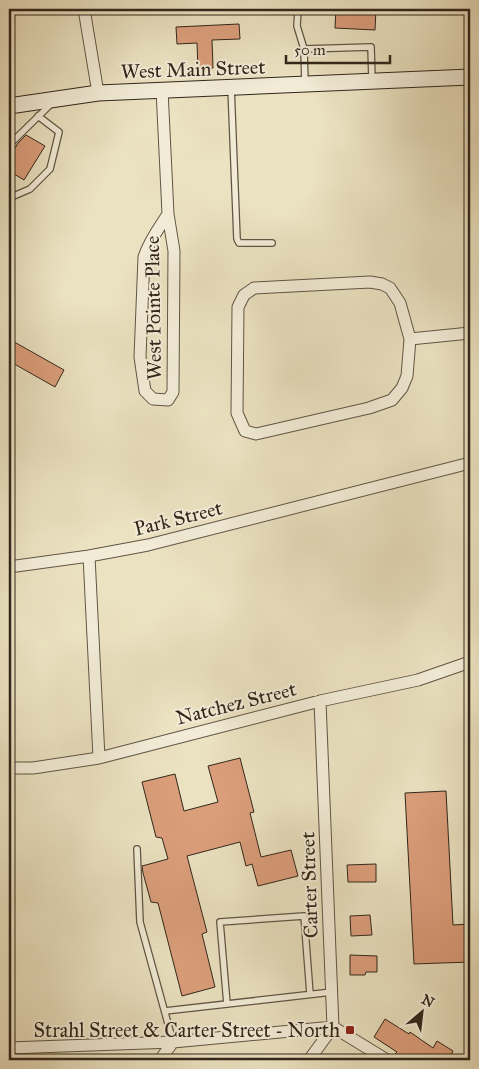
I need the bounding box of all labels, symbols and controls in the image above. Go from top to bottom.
scale bar [286,32,390,64]
text: 50 m [294,41,326,59]
street label: West Main Street [120,54,266,84]
street label: West Pointe Place [140,236,166,380]
street label: Park Street [131,495,225,541]
street label: Natchez Street [173,676,299,730]
street label: Carter Street [295,831,323,939]
north arrow [396,986,446,1036]
text: N [419,991,437,1011]
place label: Strahl Street & Carter Street - North [34,1018,340,1042]
marker: Strahl Street & Carter Street - North [344,1024,356,1036]

